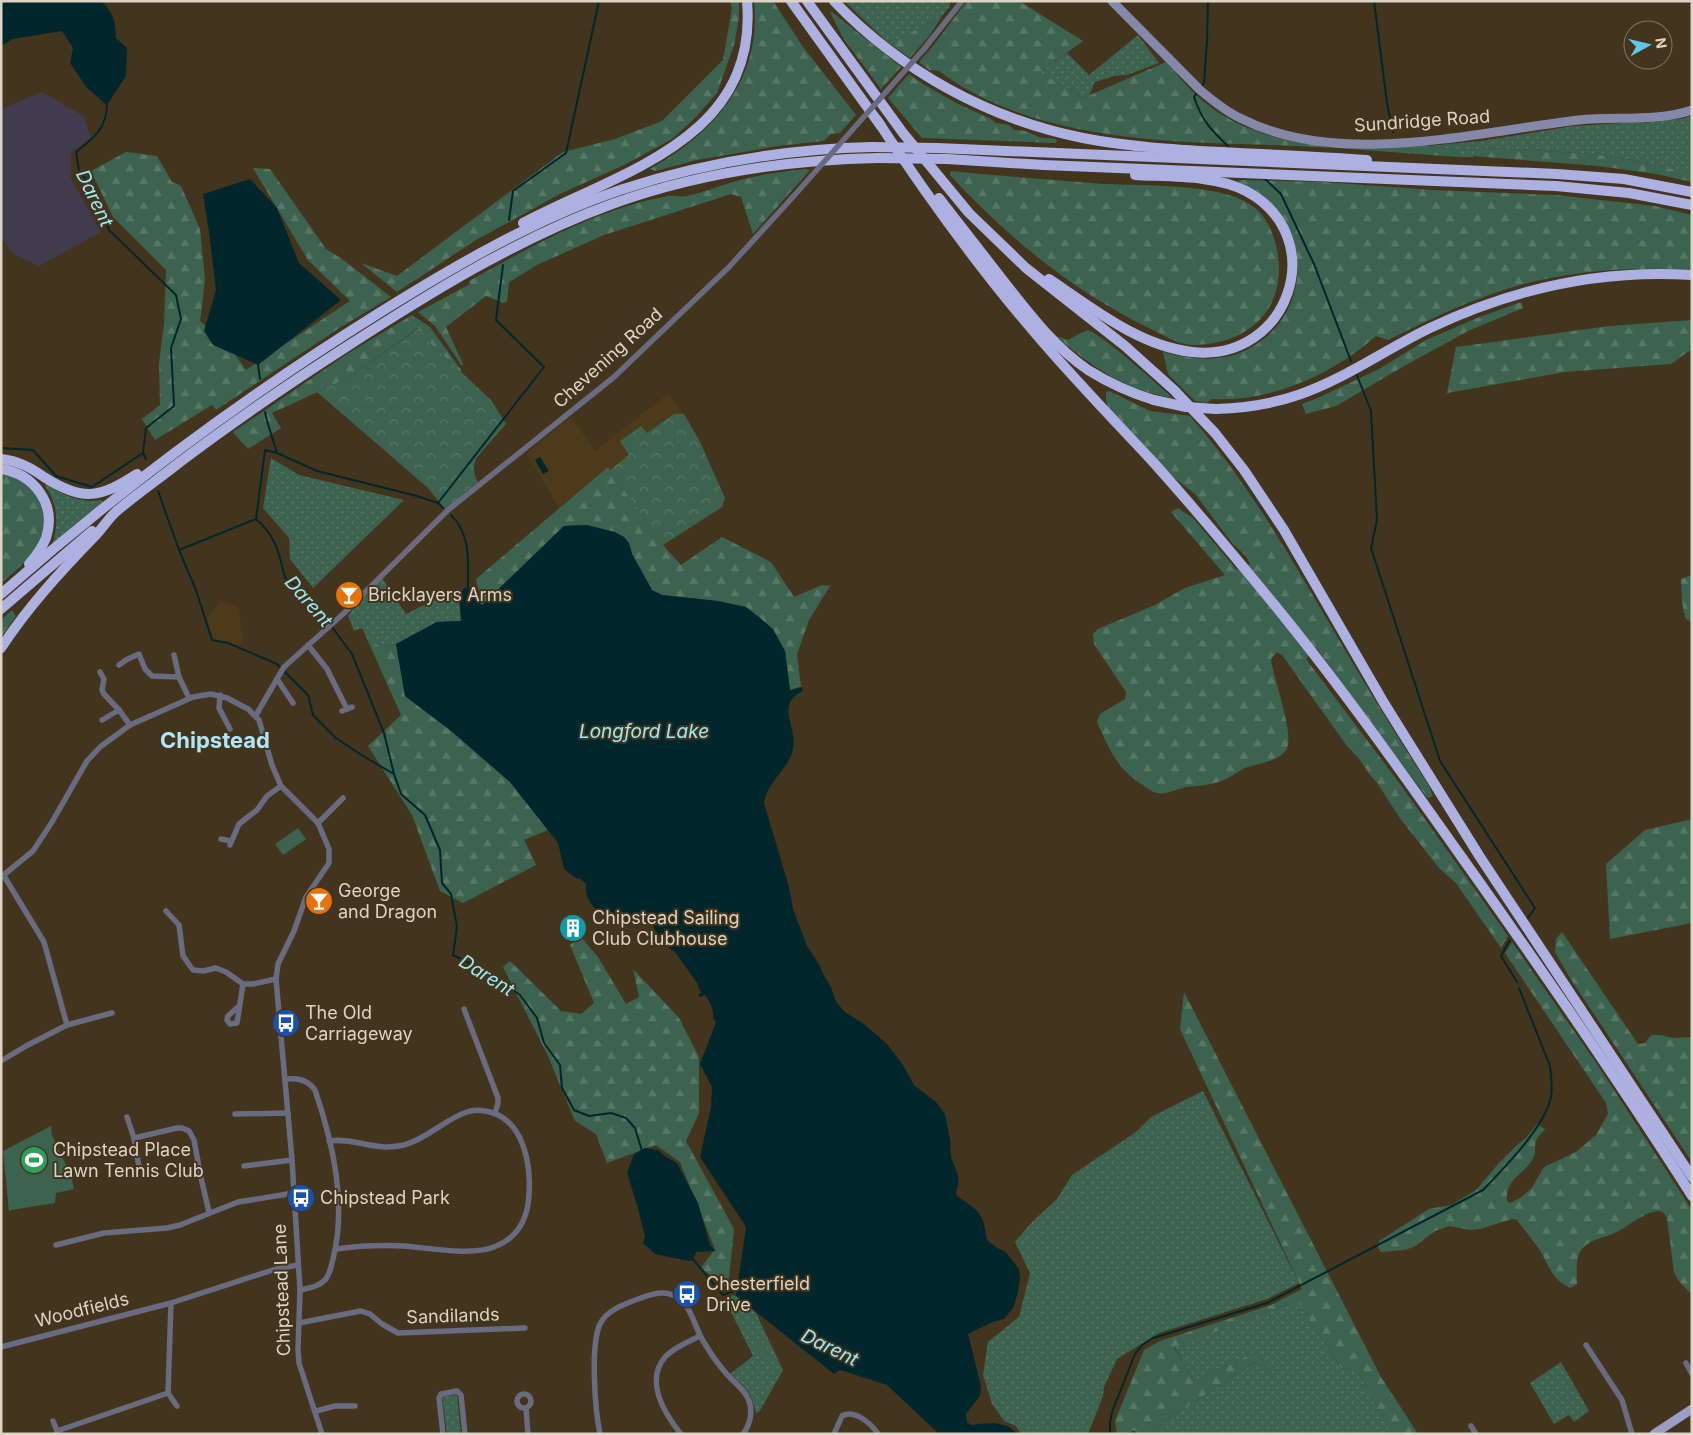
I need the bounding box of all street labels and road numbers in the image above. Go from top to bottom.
street label: Sundridge Road [1353,105,1491,136]
street label: Chevening Road [549,303,666,412]
street label: Chipstead Lane [269,1223,294,1357]
street label: Woodfields [33,1288,131,1331]
street label: Sandilands [406,1303,500,1328]

